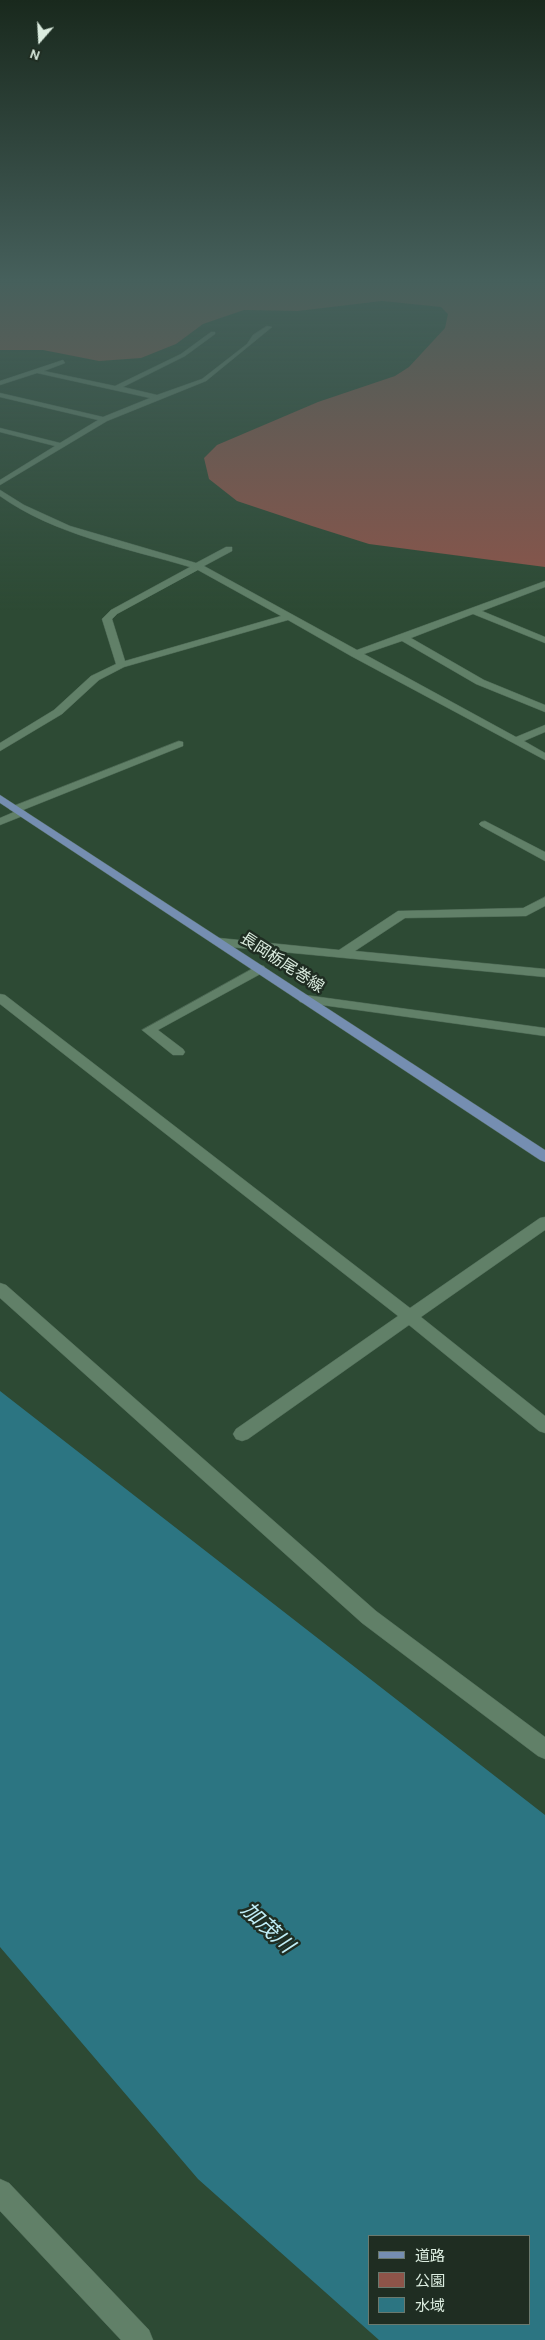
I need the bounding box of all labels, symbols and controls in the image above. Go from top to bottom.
north arrow [15,15,65,65]
text: N [27,45,42,64]
street label: 長岡栃尾巻線 [237,929,327,997]
water label: 加茂川 [235,1897,299,1959]
legend [368,2235,530,2325]
text: 道路 [415,2247,445,2265]
text: 公園 [415,2272,445,2290]
text: 水域 [415,2297,445,2315]

